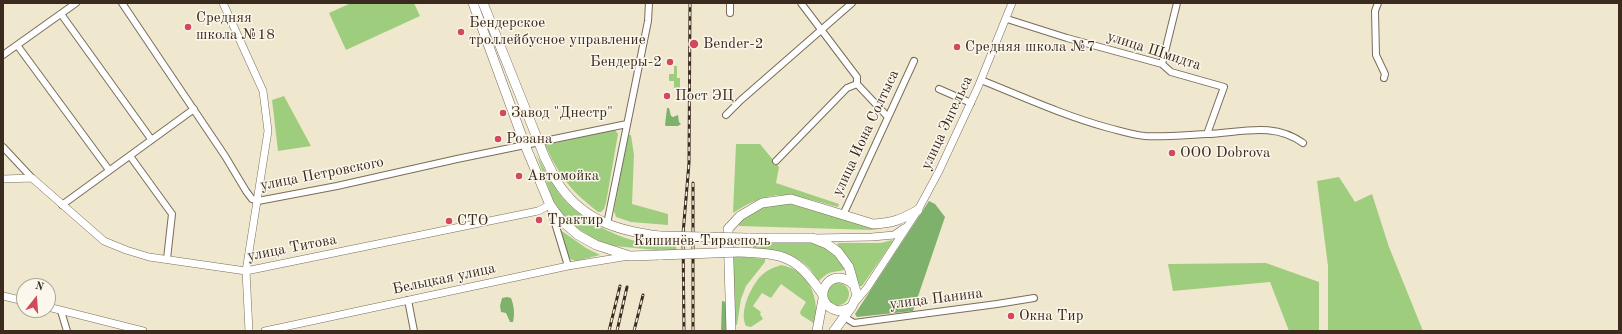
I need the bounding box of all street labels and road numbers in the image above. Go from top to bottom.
street label: улица Шмидта [1105,27,1203,75]
street label: улица Иона Солтыса [829,67,903,199]
street label: улица Энгельса [917,73,977,173]
street label: улица Петровского [259,153,385,195]
street label: улица Титова [246,231,338,265]
street label: Кишинёв-Тирасполь [633,232,771,250]
street label: Бельцкая улица [391,259,497,299]
street label: улица Панина [888,284,984,314]

